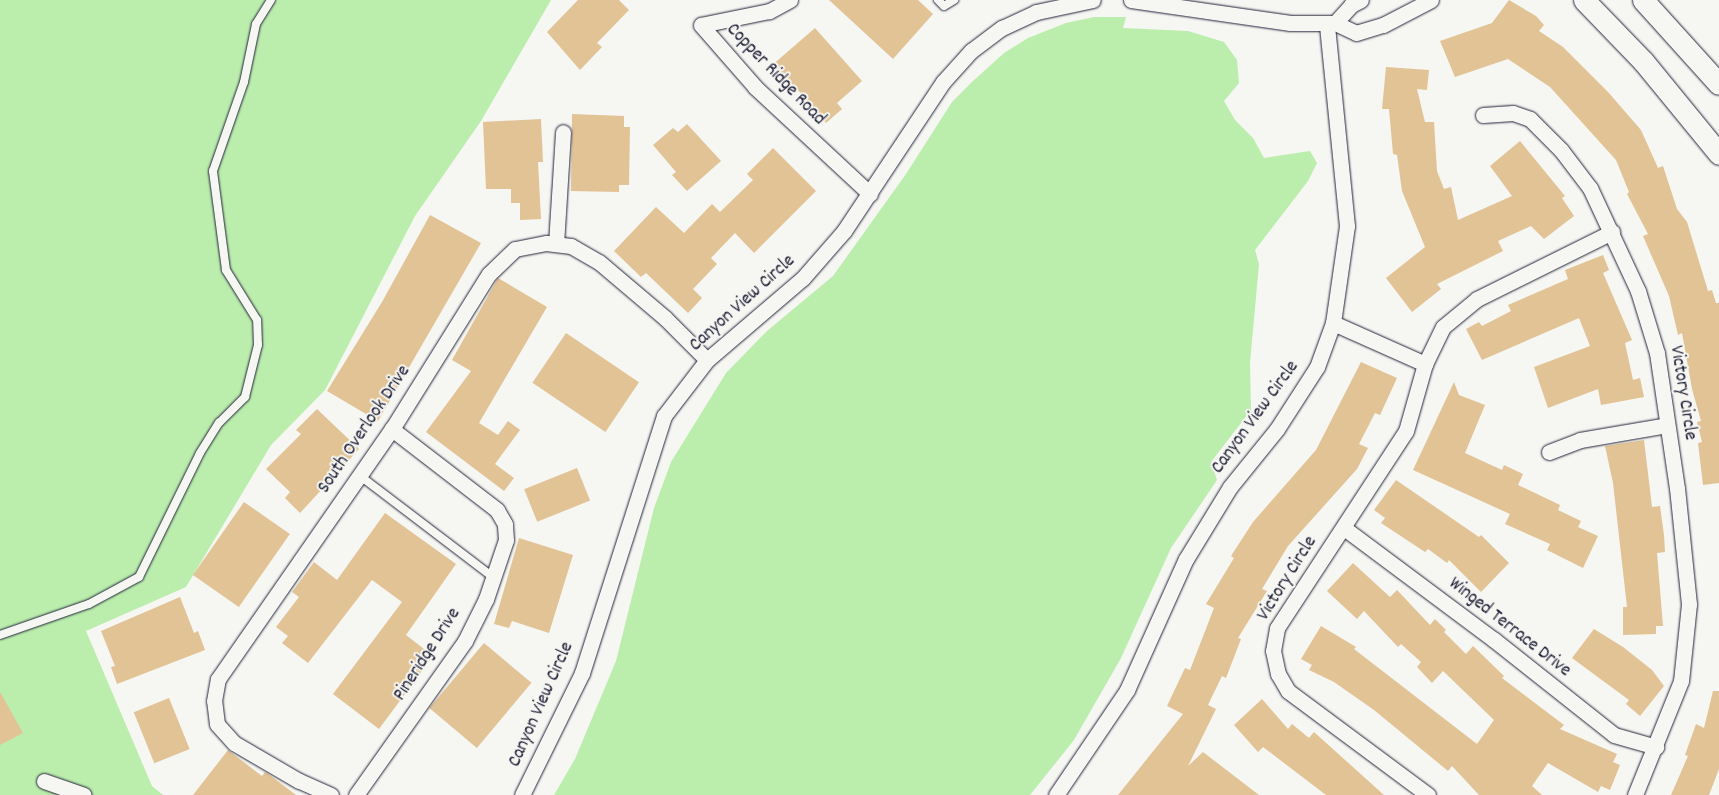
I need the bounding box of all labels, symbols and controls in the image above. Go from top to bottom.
street label: Copper Ridge Road [720,19,830,131]
street label: Canyon View Circle [685,251,801,357]
street label: Victory Circle [1663,344,1701,442]
street label: Canyon View Circle [1207,357,1305,479]
street label: South Overlook Drive [314,362,416,498]
street label: Victory Circle [1253,533,1323,625]
street label: Winged Terrace Drive [1443,573,1575,683]
street label: Pineridge Drive [389,604,467,706]
street label: Canyon View Circle [504,639,580,771]

